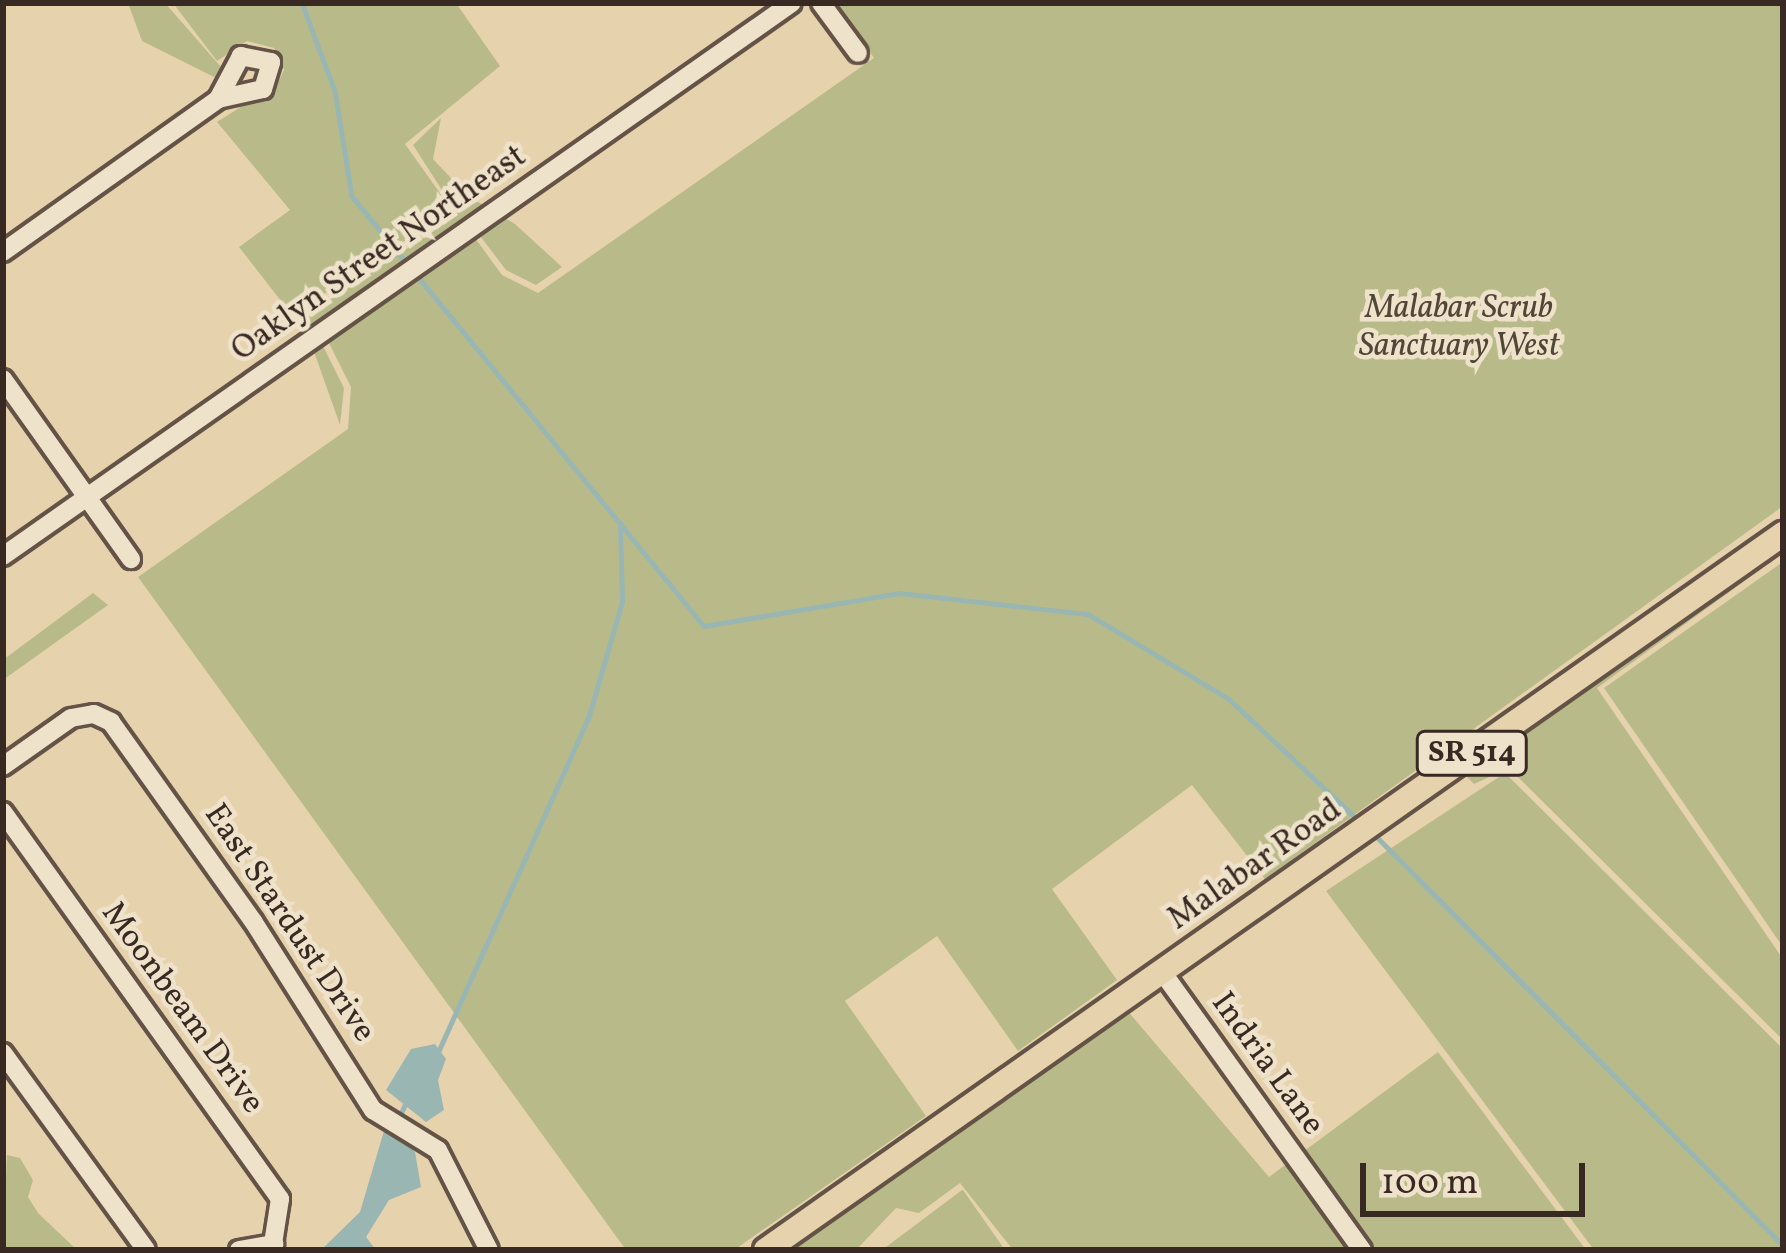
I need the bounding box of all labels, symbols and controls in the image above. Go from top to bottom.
street label: Oaklyn Street Northeast [225,138,535,372]
park label: Malabar Scrub Sanctuary West [1359,290,1559,368]
road number: SR 514 [1415,729,1529,777]
street label: Malabar Road [1162,792,1350,940]
street label: East Stardust Drive [194,797,382,1051]
street label: Moonbeam Drive [91,896,271,1122]
street label: Indria Lane [1201,986,1331,1144]
scale bar [1366,1139,1591,1213]
text: 100 m [1381,1159,1478,1209]

